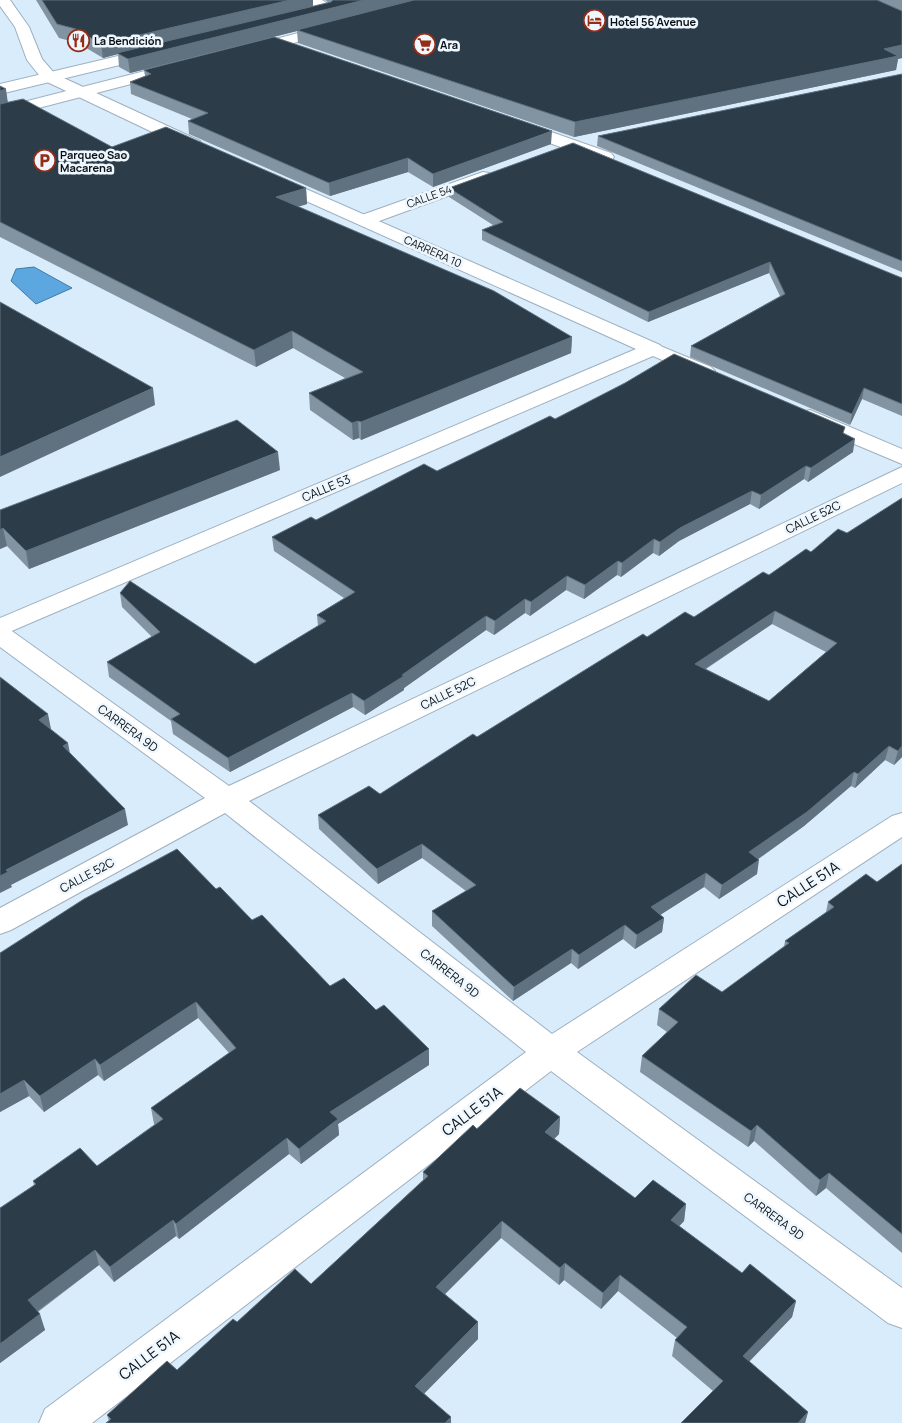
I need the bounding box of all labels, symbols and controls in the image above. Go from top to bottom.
hotel icon: Hotel 56 Avenue [582,9,606,33]
place label: Hotel 56 Avenue [610,14,697,29]
restaurant icon: La Bendición [66,28,90,52]
supermarket icon: Ara [412,32,436,56]
place label: La Bendición [94,33,162,48]
place label: Ara [440,37,458,52]
place label: Parqueo Sao Macarena [60,147,127,175]
parking icon: Parqueo Sao Macarena [32,148,56,172]
street label: CALLE 54 [404,181,454,211]
street label: CARRERA 10 [402,232,464,270]
street label: CALLE 53 [299,470,353,506]
street label: CALLE 52C [783,496,844,538]
street label: CALLE 52C [418,672,479,714]
street label: CARRERA 9D [94,700,162,756]
street label: CALLE 52C [57,853,118,896]
street label: CALLE 51A [773,856,844,912]
street label: CARRERA 9D [417,944,483,1002]
street label: CALLE 51A [437,1081,507,1141]
street label: CARRERA 9D [740,1188,808,1244]
street label: CALLE 51A [114,1325,184,1385]

